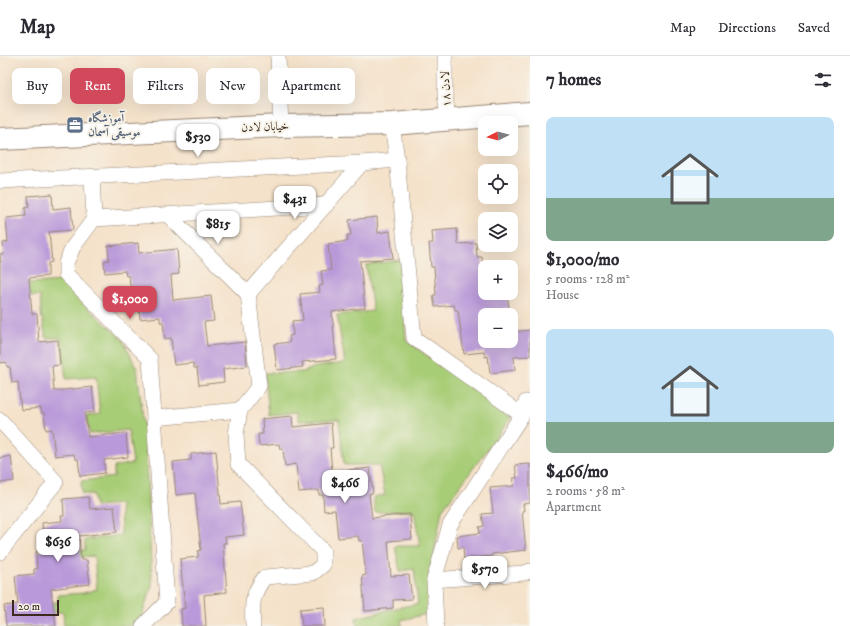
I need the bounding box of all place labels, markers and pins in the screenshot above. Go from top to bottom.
place label: آموزشگاه موسیقی آسمان [88,110,141,141]
office icon: آموزشگاه موسیقی آسمان [65,115,85,135]
pin: $530 [174,124,222,158]
pin: $431 [271,186,319,220]
pin: $815 [194,211,242,245]
pin: $1,000 [97,286,163,320]
pin: $466 [321,470,369,504]
pin: $636 [34,529,82,563]
pin: $570 [461,556,509,590]

